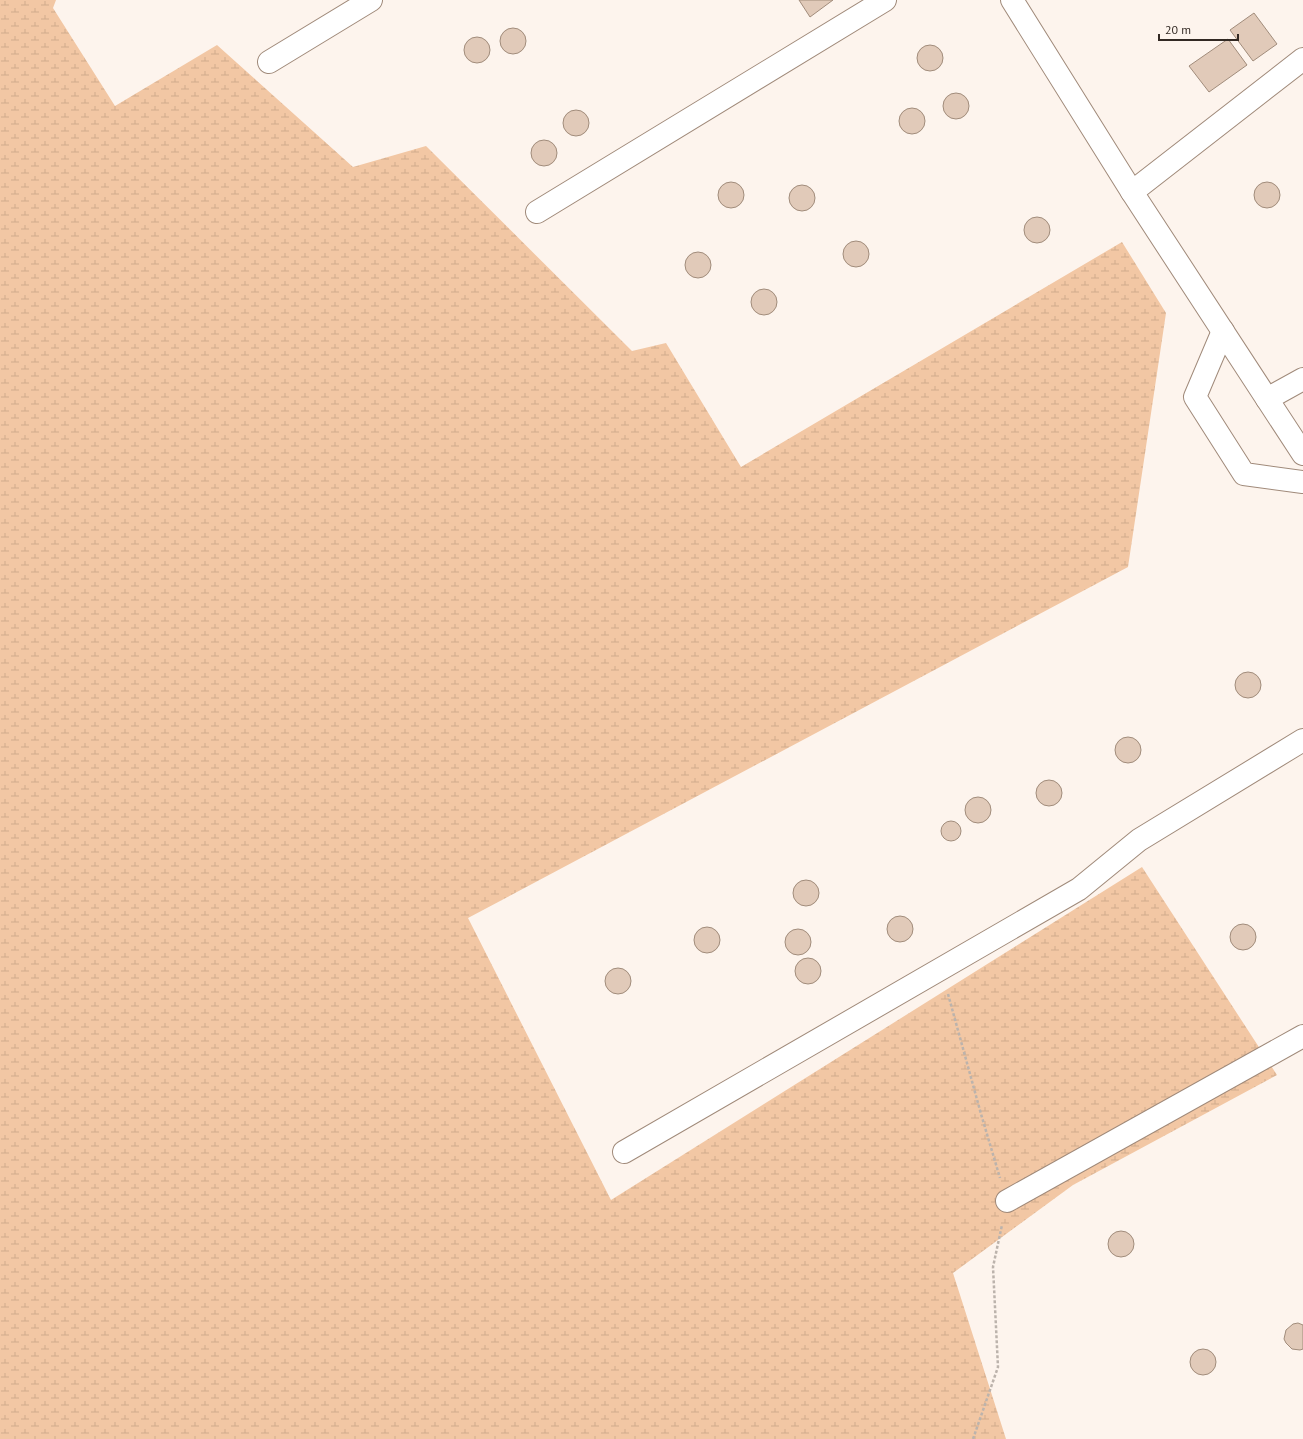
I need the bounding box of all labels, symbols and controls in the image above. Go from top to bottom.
scale bar [1159,16,1238,42]
text: 20 m [1165,22,1191,37]

